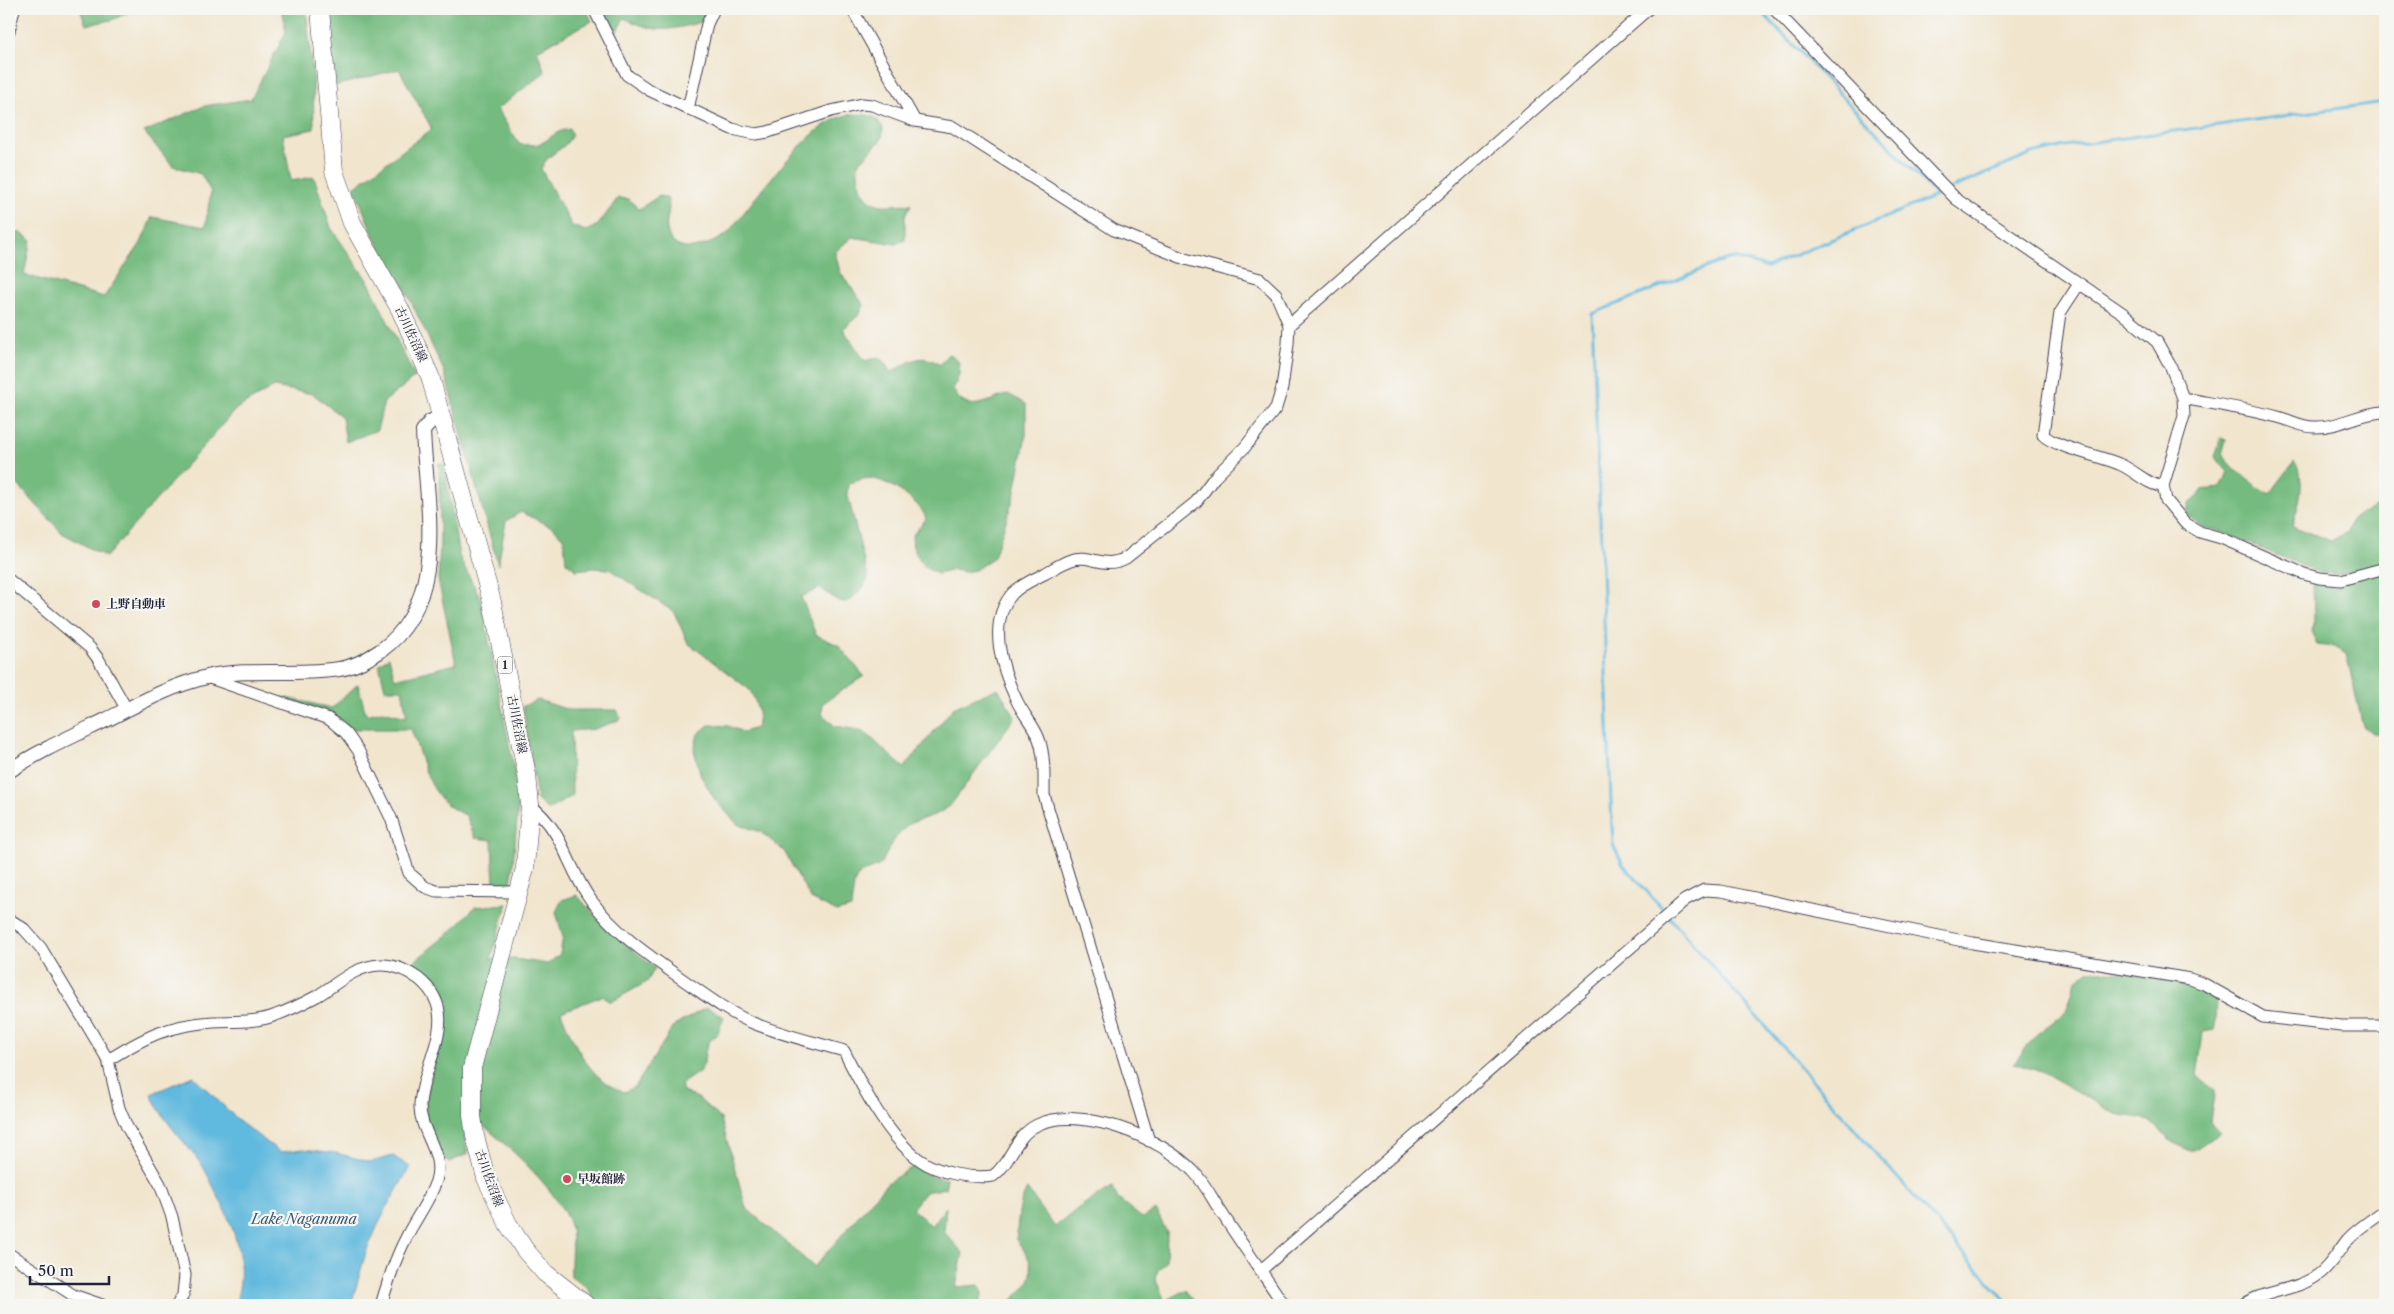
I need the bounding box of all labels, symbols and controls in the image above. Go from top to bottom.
street label: 古川佐沼線 [392,303,431,364]
place label: 上野自動車 [106,596,166,611]
marker: 上野自動車 [90,598,102,610]
road number: 1 [498,656,512,674]
street label: 古川佐沼線 [504,693,531,755]
street label: 古川佐沼線 [472,1147,507,1209]
place label: 早坂館跡 [577,1171,625,1186]
marker: 早坂館跡 [561,1173,573,1185]
water label: Lake Naganuma [250,1210,357,1228]
scale bar [30,1254,109,1286]
text: 50 m [38,1261,74,1280]

